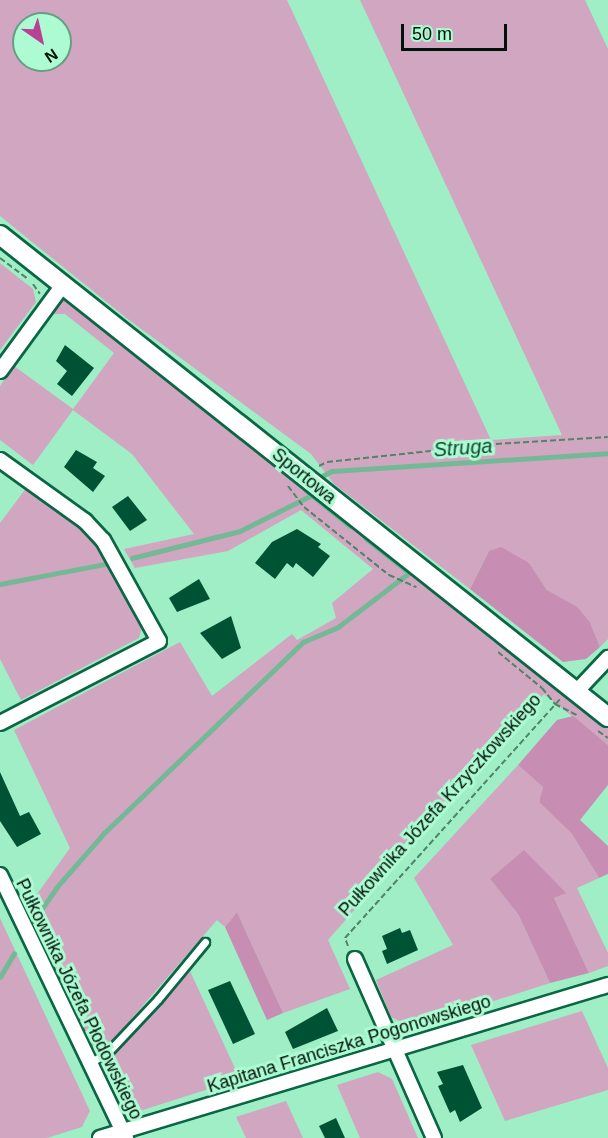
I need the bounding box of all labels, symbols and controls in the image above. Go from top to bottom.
north arrow [12,12,72,72]
scale bar [404,12,510,50]
text: 50 m [412,24,452,44]
text: N [42,45,61,66]
water label: Struga [433,434,493,462]
street label: Sportowa [268,444,340,508]
street label: Pułkownika Józefa Krzyczkowskiego [334,689,546,921]
street label: Pułkownika Józefa Płodowskiego [11,875,147,1123]
street label: Kapitana Franciszka Pogonowskiego [205,991,493,1097]

